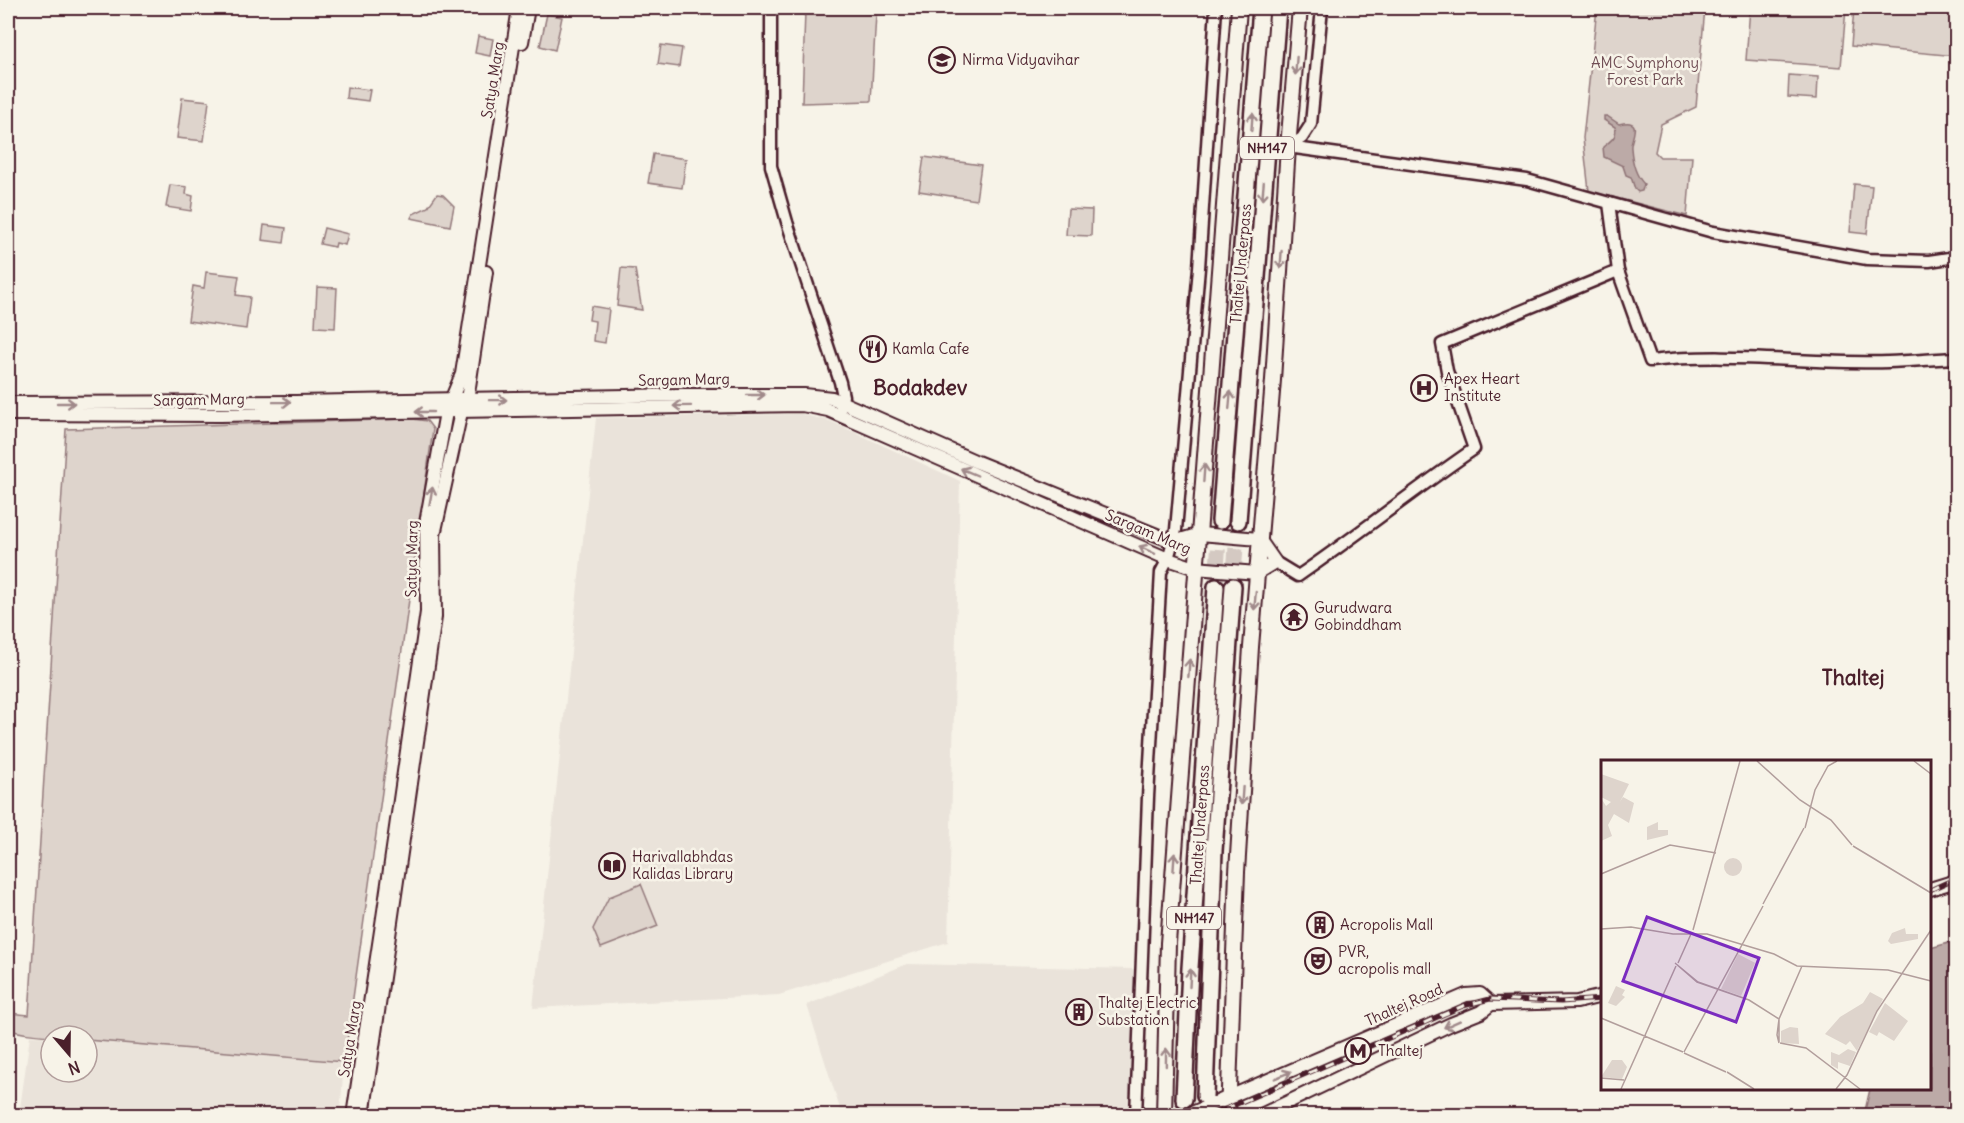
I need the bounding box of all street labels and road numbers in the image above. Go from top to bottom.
street label: Satya Marg [477,40,508,120]
road number: NH147 [1240,137,1294,159]
street label: Thaltej Underpass [1226,203,1255,325]
street label: Sargam Marg [638,369,730,390]
street label: Sargam Marg [153,389,245,410]
street label: Sargam Marg [1102,505,1194,558]
street label: Satya Marg [401,520,422,598]
street label: Thaltej Underpass [1186,764,1213,886]
road number: NH147 [1167,907,1221,929]
street label: Thaltej Road [1362,979,1446,1030]
street label: Satya Marg [334,999,365,1079]

